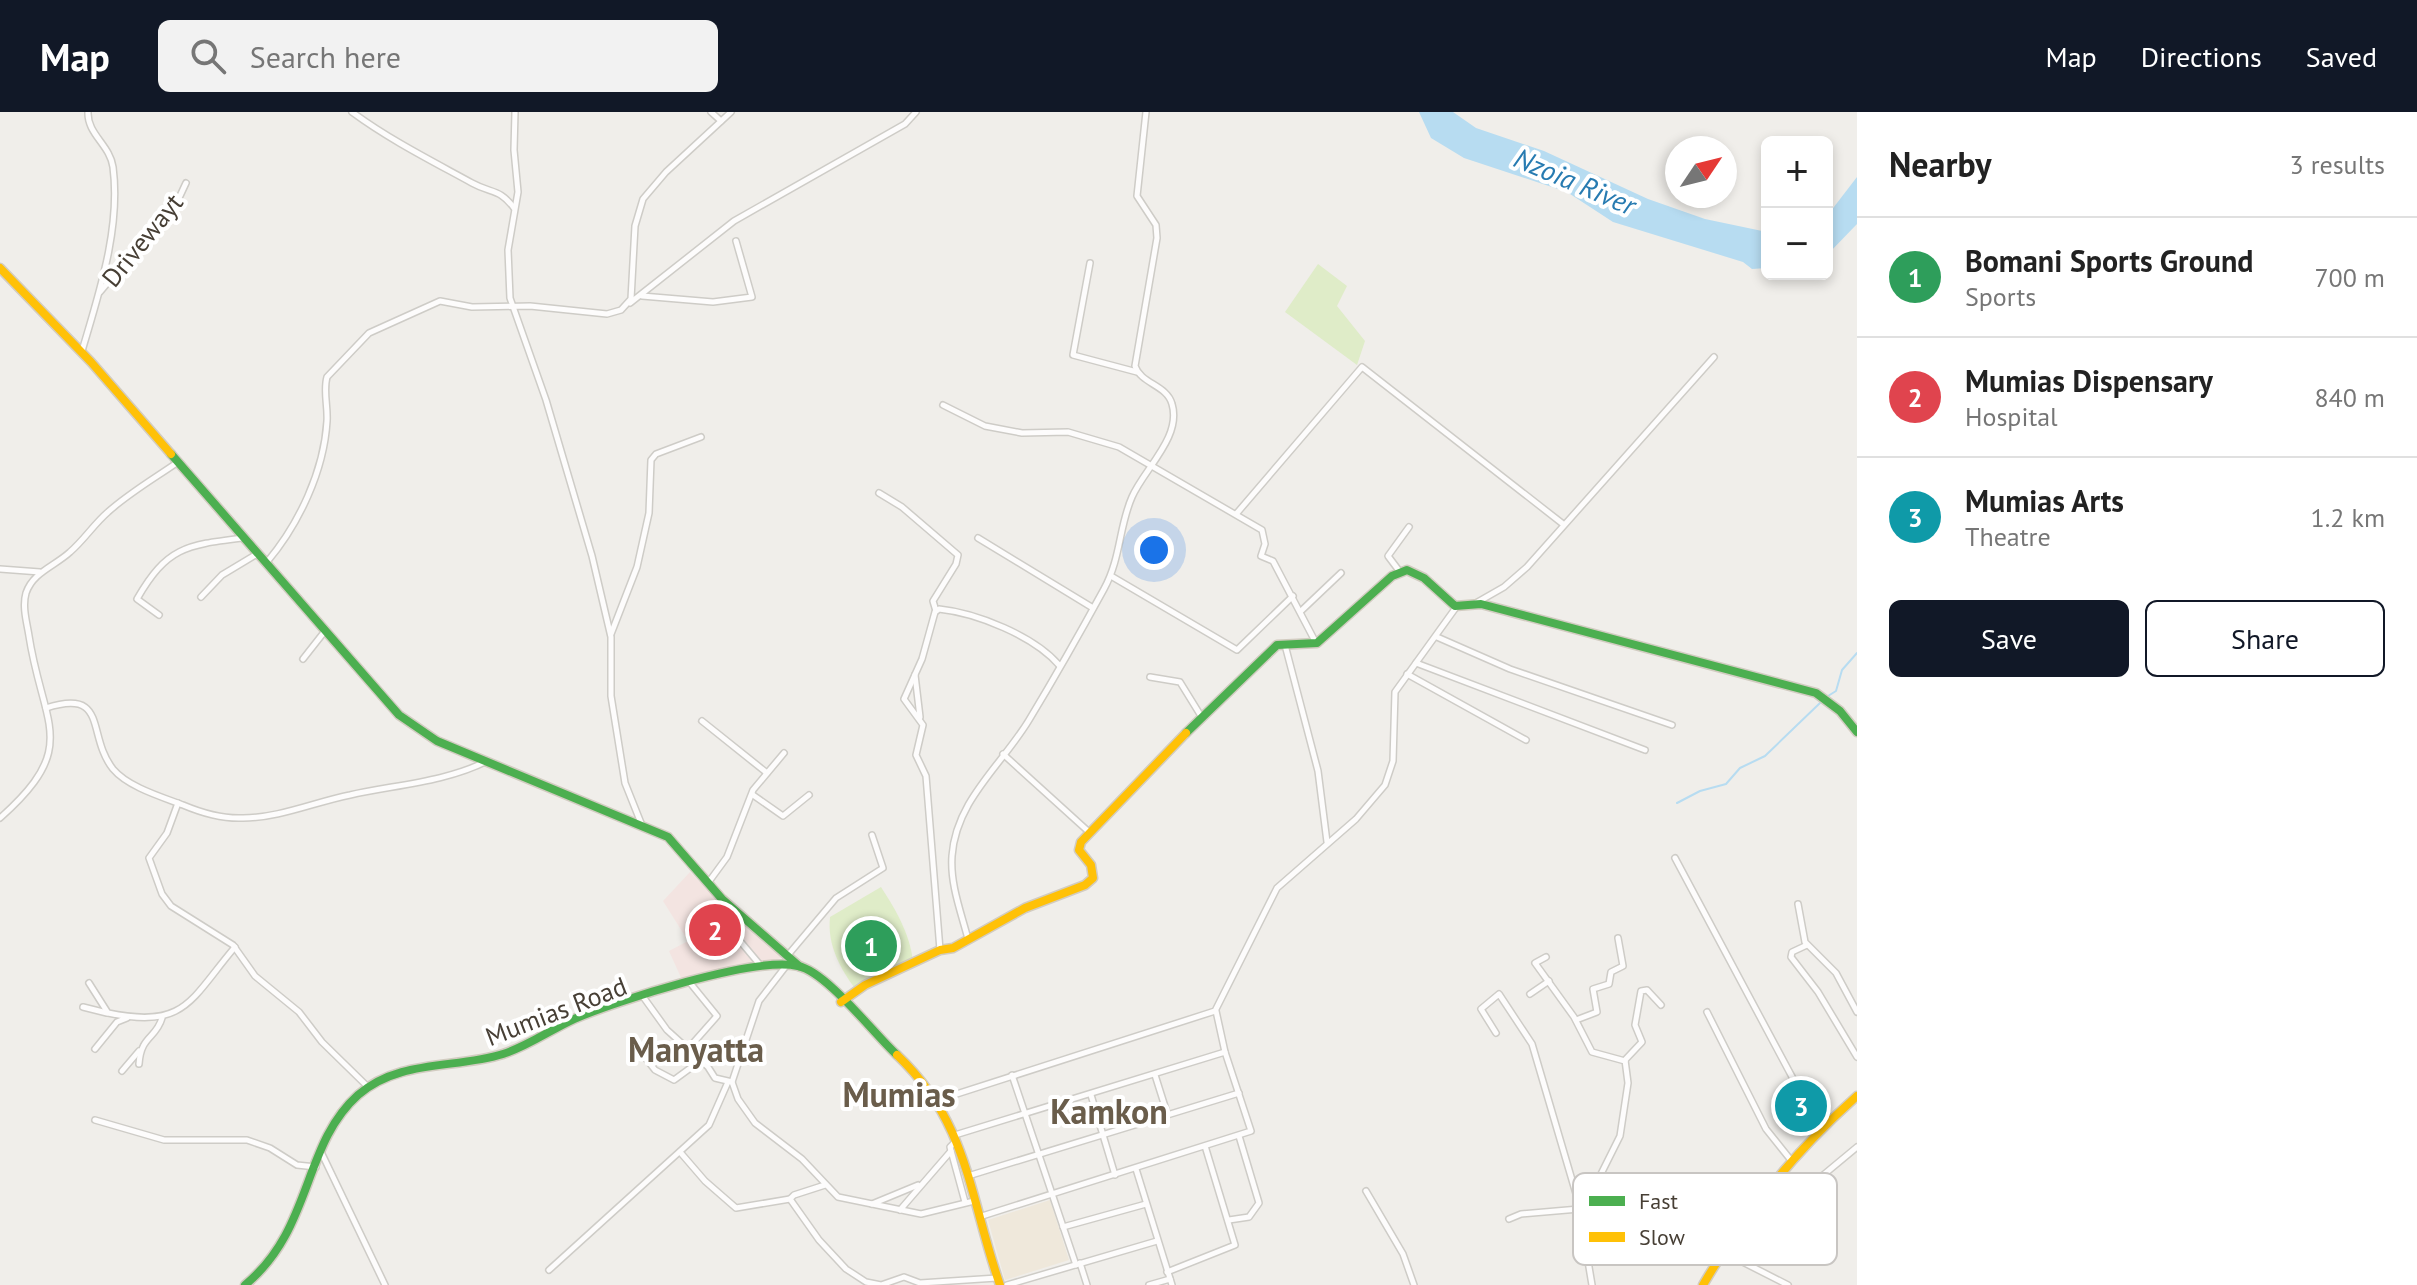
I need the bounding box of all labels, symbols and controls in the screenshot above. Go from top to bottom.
search box [158,20,718,92]
text: Map [40,32,110,81]
icon: search [186,34,230,78]
text: Search here [250,37,401,76]
text: Map [2046,38,2097,75]
text: Directions [2141,38,2262,75]
text: Saved [2306,38,2377,75]
north arrow [1665,136,1737,208]
map controls [1761,136,1833,280]
button: + [1761,136,1833,208]
water label: Nzoia River [1509,139,1643,224]
text: Nearby [1889,142,1991,186]
text: 3 results [2290,148,2385,181]
street label: Drivewayt [94,186,190,293]
button: − [1761,208,1833,280]
text: Bomani Sports Ground [1965,241,2253,280]
text: 1 [1908,261,1922,294]
text: 700 m [2314,261,2385,294]
text: Sports [1965,280,2036,313]
text: Mumias Dispensary [1965,361,2213,400]
text: 2 [1908,381,1922,414]
text: 840 m [2314,381,2385,414]
text: Hospital [1965,400,2058,433]
text: Mumias Arts [1965,481,2124,520]
text: 3 [1908,501,1922,534]
text: 1.2 km [2311,501,2385,534]
text: Theatre [1965,520,2051,553]
your location [1134,530,1174,570]
button: Save [1889,600,2129,677]
button: Share [2145,600,2385,677]
pin: 2 [689,900,741,960]
pin: 1 [845,916,897,976]
street label: Mumias Road [481,969,631,1053]
district label: Manyatta [628,1027,764,1071]
district label: Mumias [842,1072,956,1116]
pin: 3 [1775,1076,1827,1136]
district label: Kamkon [1050,1089,1168,1133]
legend [1573,1173,1837,1265]
text: Fast [1639,1187,1679,1215]
text: Slow [1639,1223,1685,1251]

